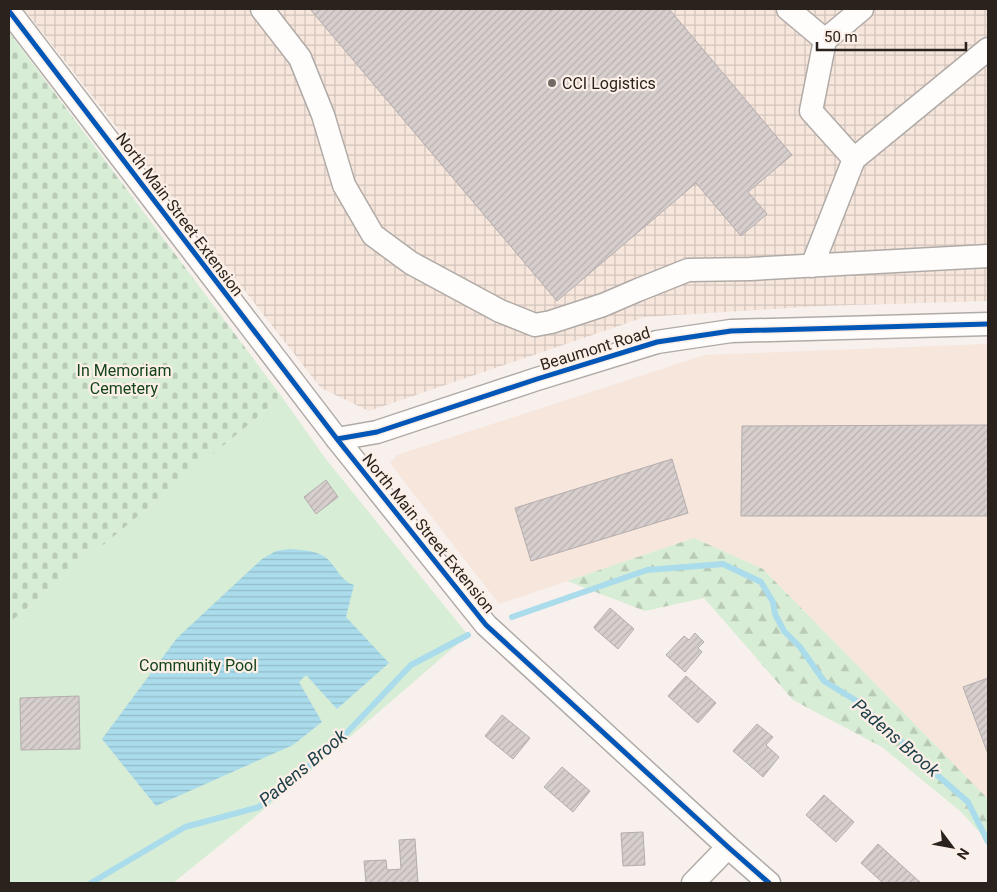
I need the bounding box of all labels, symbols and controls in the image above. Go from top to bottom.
scale bar [817,20,966,52]
text: 50 m [824,28,858,46]
place label: CCI Logistics [562,74,656,93]
marker: CCI Logistics [546,77,558,89]
street label: North Main Street Extension [112,129,247,300]
street label: Beaumont Road [538,323,652,374]
park label: In Memoriam Cemetery [77,361,171,398]
street label: North Main Street Extension [358,450,499,617]
park label: Community Pool [139,656,257,675]
water label: Padens Brook [849,694,945,782]
water label: Padens Brook [255,724,352,810]
north arrow [927,822,977,872]
text: N [954,845,972,862]

